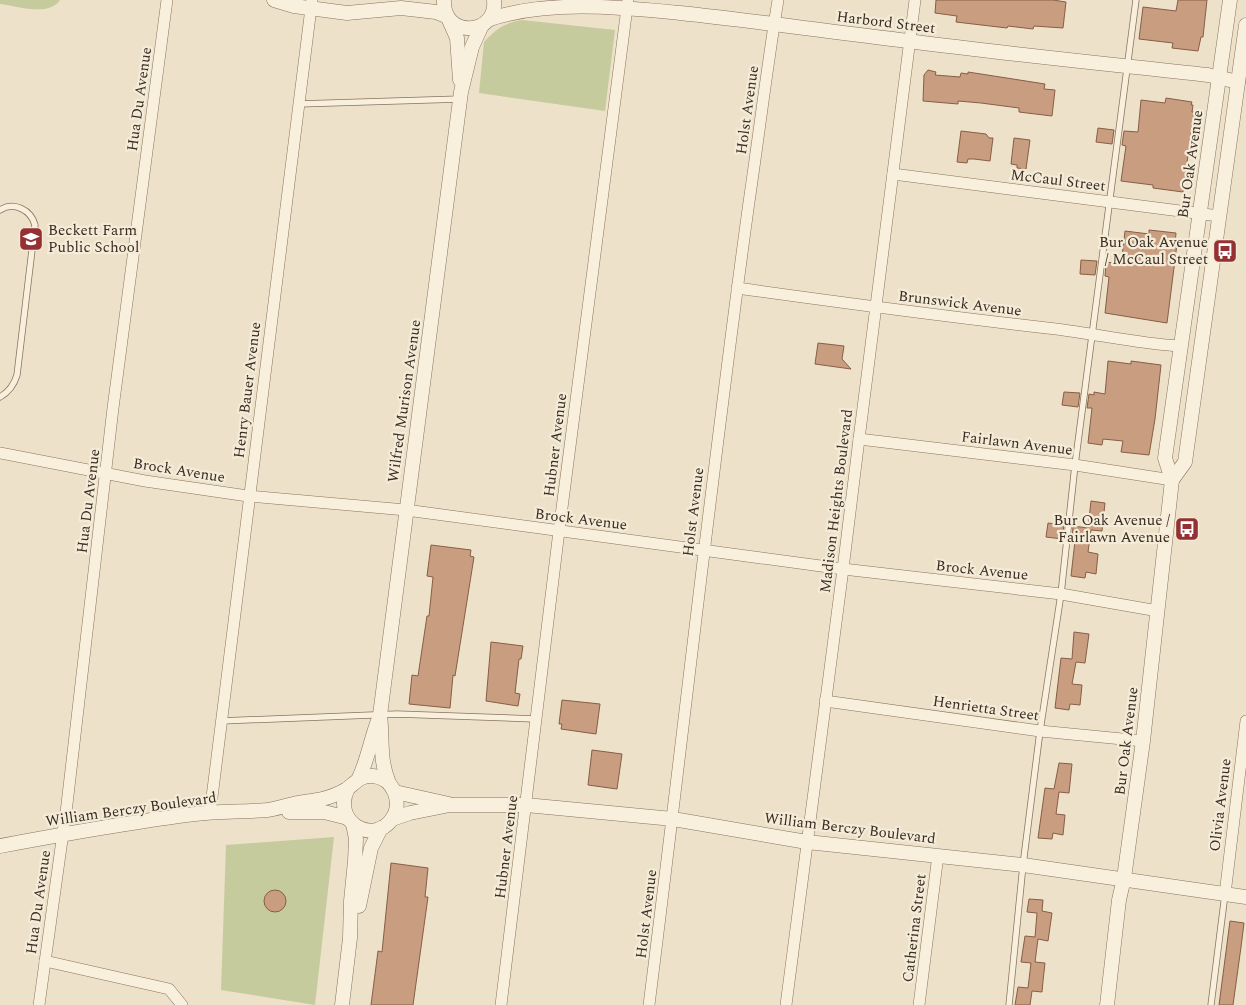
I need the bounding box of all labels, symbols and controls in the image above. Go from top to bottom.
street label: Harbord Street [835,5,937,40]
street label: Hua Du Avenue [121,45,158,153]
street label: Holst Avenue [730,64,765,156]
street label: Bur Oak Avenue [1172,108,1209,220]
street label: McCaul Street [1009,163,1107,198]
place label: Beckett Farm Public School [48,219,139,259]
school or university icon: Beckett Farm Public School [18,226,44,252]
place label: Bur Oak Avenue / McCaul Street [1099,231,1208,271]
bus stop icon: Bur Oak Avenue / McCaul Street [1212,238,1238,264]
street label: Brunswick Avenue [897,285,1023,322]
street label: Wilfred Murison Avenue [382,318,427,484]
street label: Henry Bauer Avenue [228,321,267,460]
street label: Hubner Avenue [538,392,573,498]
street label: Madison Heights Boulevard [814,408,859,594]
street label: Fairlawn Avenue [960,425,1074,462]
street label: Hua Du Avenue [71,448,106,555]
street label: Brock Avenue [131,452,227,489]
street label: Holst Avenue [677,466,710,558]
street label: Brock Avenue [533,502,628,537]
place label: Bur Oak Avenue / Fairlawn Avenue [1054,509,1170,549]
bus stop icon: Bur Oak Avenue / Fairlawn Avenue [1174,516,1200,542]
street label: Brock Avenue [935,554,1029,587]
street label: Bur Oak Avenue [1108,686,1145,797]
street label: Henrietta Street [931,690,1041,727]
street label: Olivia Avenue [1203,757,1238,853]
street label: William Berczy Boulevard [44,786,218,833]
street label: Hubner Avenue [489,794,524,900]
street label: William Berczy Boulevard [763,807,937,850]
street label: Hua Du Avenue [20,848,57,956]
street label: Holst Avenue [630,868,663,960]
street label: Catherina Street [896,872,933,984]

